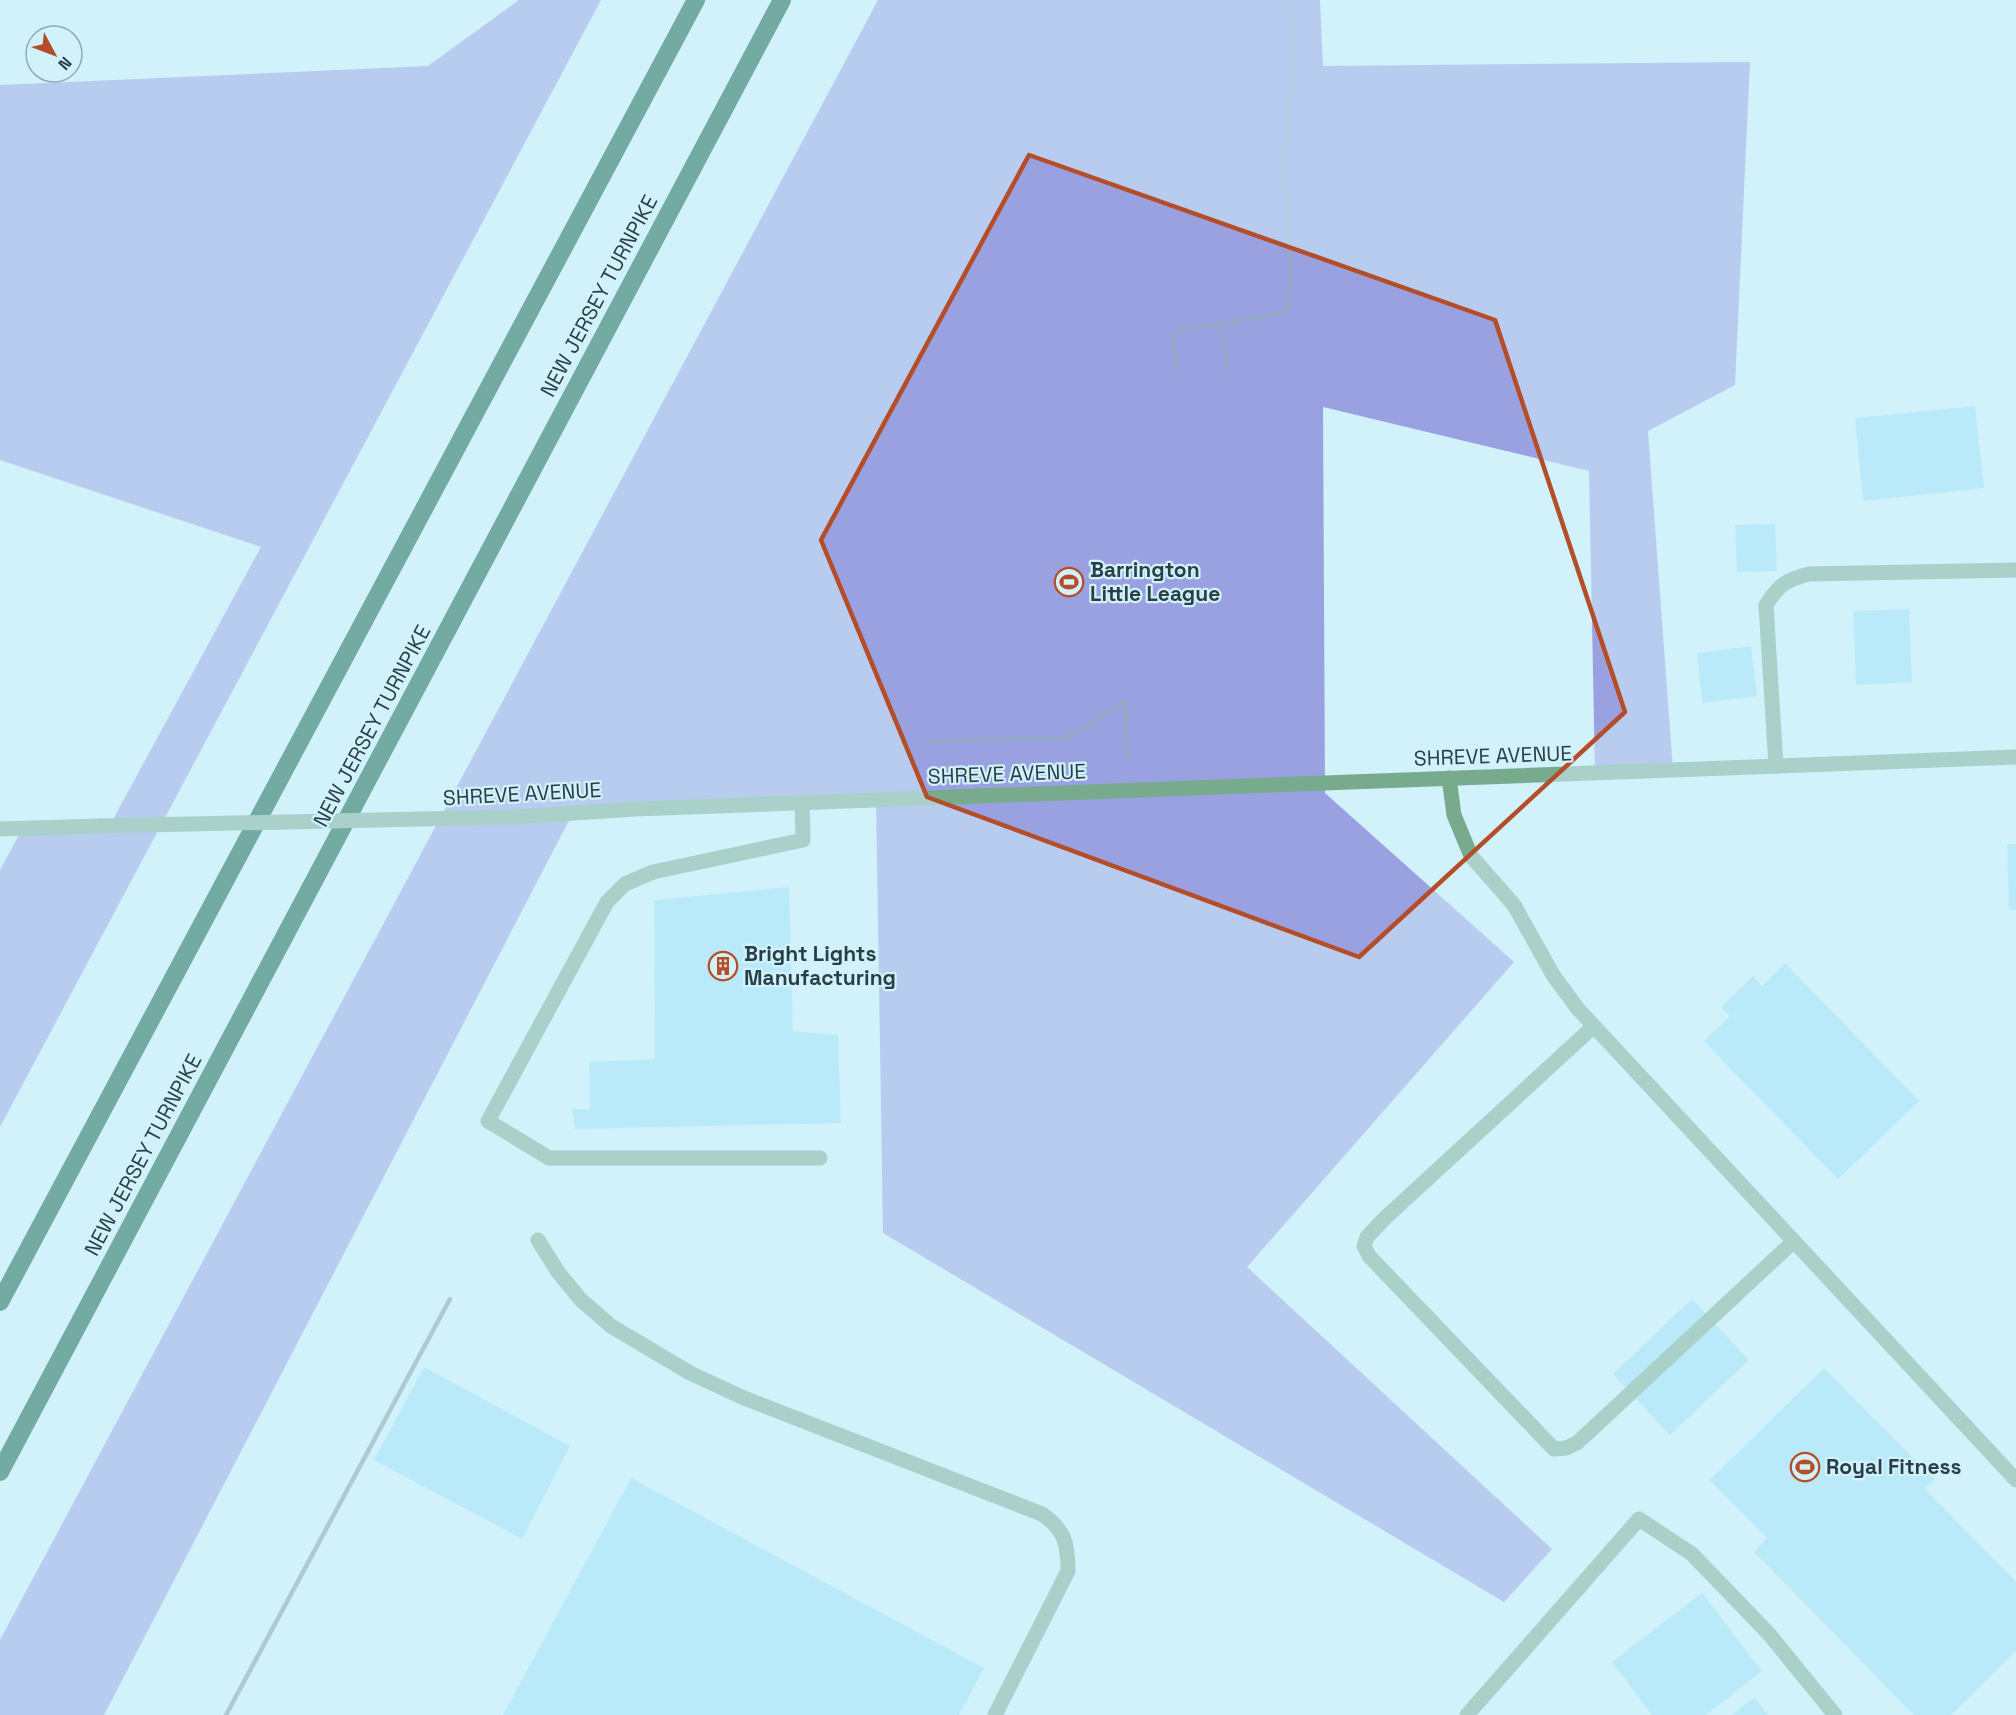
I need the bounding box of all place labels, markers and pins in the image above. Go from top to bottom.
place label: Barrington Little League [1090,556,1220,607]
sports icon: Barrington Little League [1053,566,1085,598]
place label: Bright Lights Manufacturing [744,940,896,991]
building icon: Bright Lights Manufacturing [707,950,739,982]
sports icon: Royal Fitness [1789,1451,1821,1483]
place label: Royal Fitness [1826,1453,1962,1480]

